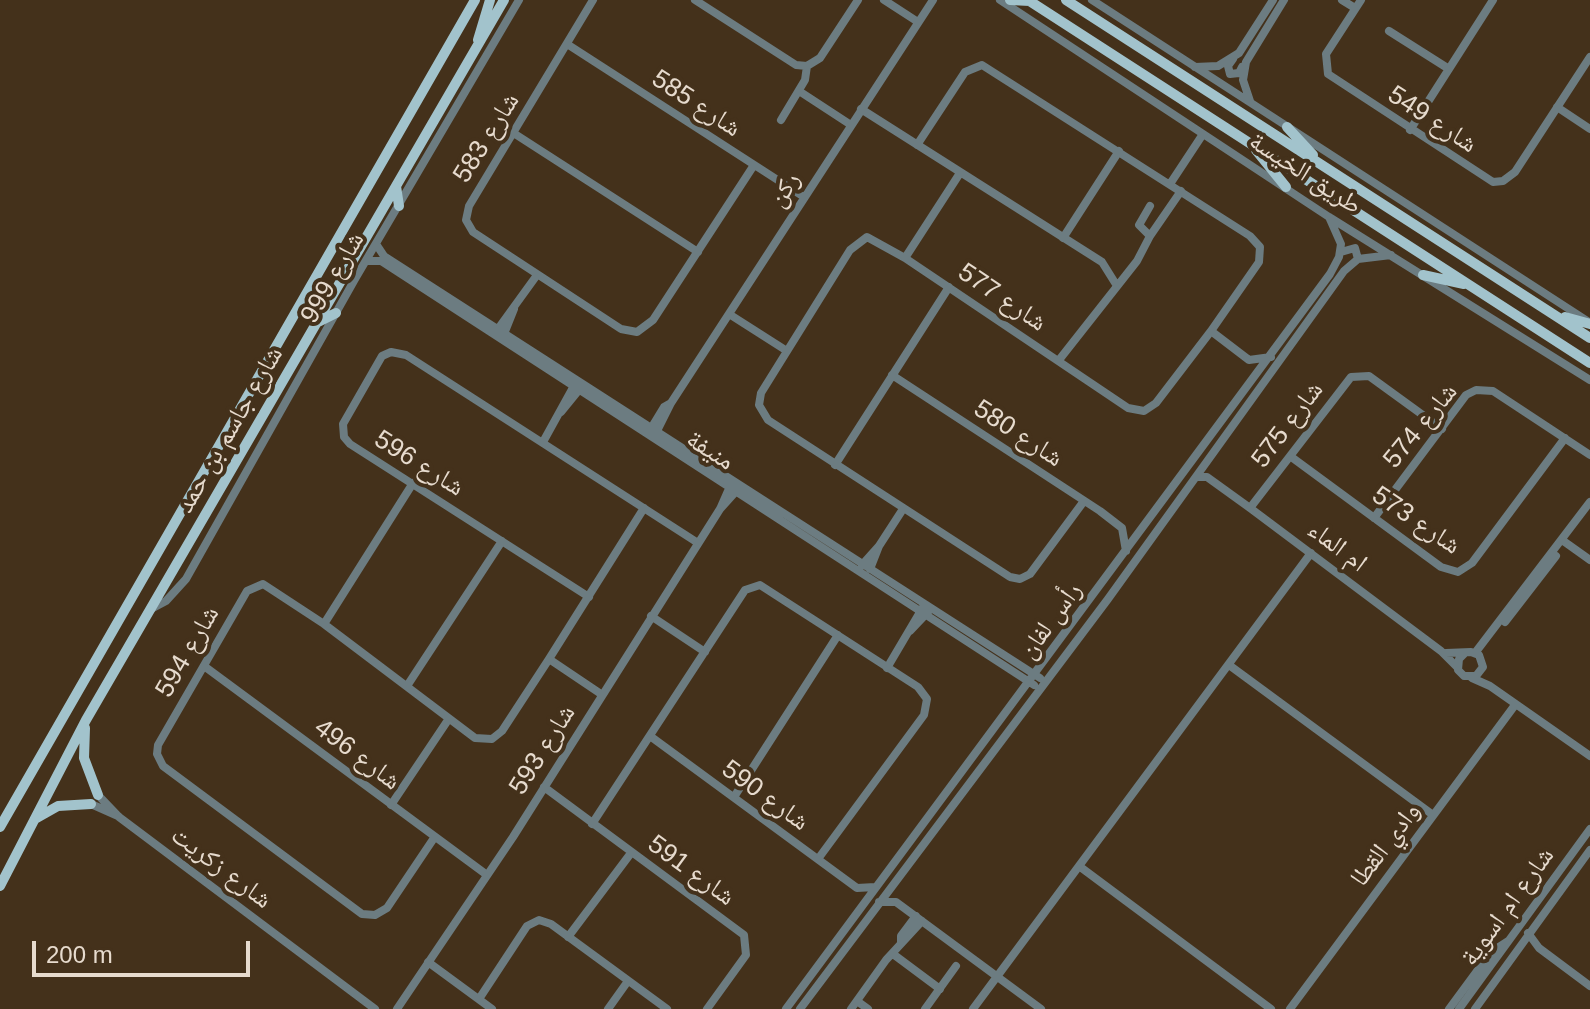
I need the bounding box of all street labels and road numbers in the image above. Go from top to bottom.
street label: شارع 585 [646,64,746,144]
street label: شارع 549 [1382,80,1482,160]
street label: شارع 583 [447,87,527,189]
street label: طريق الخيسة [1243,126,1367,222]
street label: ركن [762,166,808,214]
street label: شارع 999 [294,227,372,329]
street label: شارع 577 [952,257,1052,339]
street label: شارع جاسم بن حمد [170,341,290,519]
street label: شارع 575 [1245,376,1331,474]
street label: شارع 574 [1377,377,1465,475]
street label: شارع 580 [968,394,1068,474]
street label: شارع 596 [368,424,470,504]
street label: منيفة [680,424,740,478]
street label: شارع 573 [1366,480,1466,562]
street label: ام الماء [1301,515,1373,579]
street label: رأس لفان [1013,577,1089,665]
street label: شارع 594 [149,601,227,703]
street label: شارع 593 [503,699,583,801]
street label: شارع 496 [308,712,406,798]
street label: شارع 590 [715,754,815,838]
street label: وادي القطا [1344,797,1428,893]
street label: شارع زكريت [164,820,278,916]
street label: شارع 591 [641,829,741,913]
street label: شارع ام اسوية [1455,842,1561,972]

